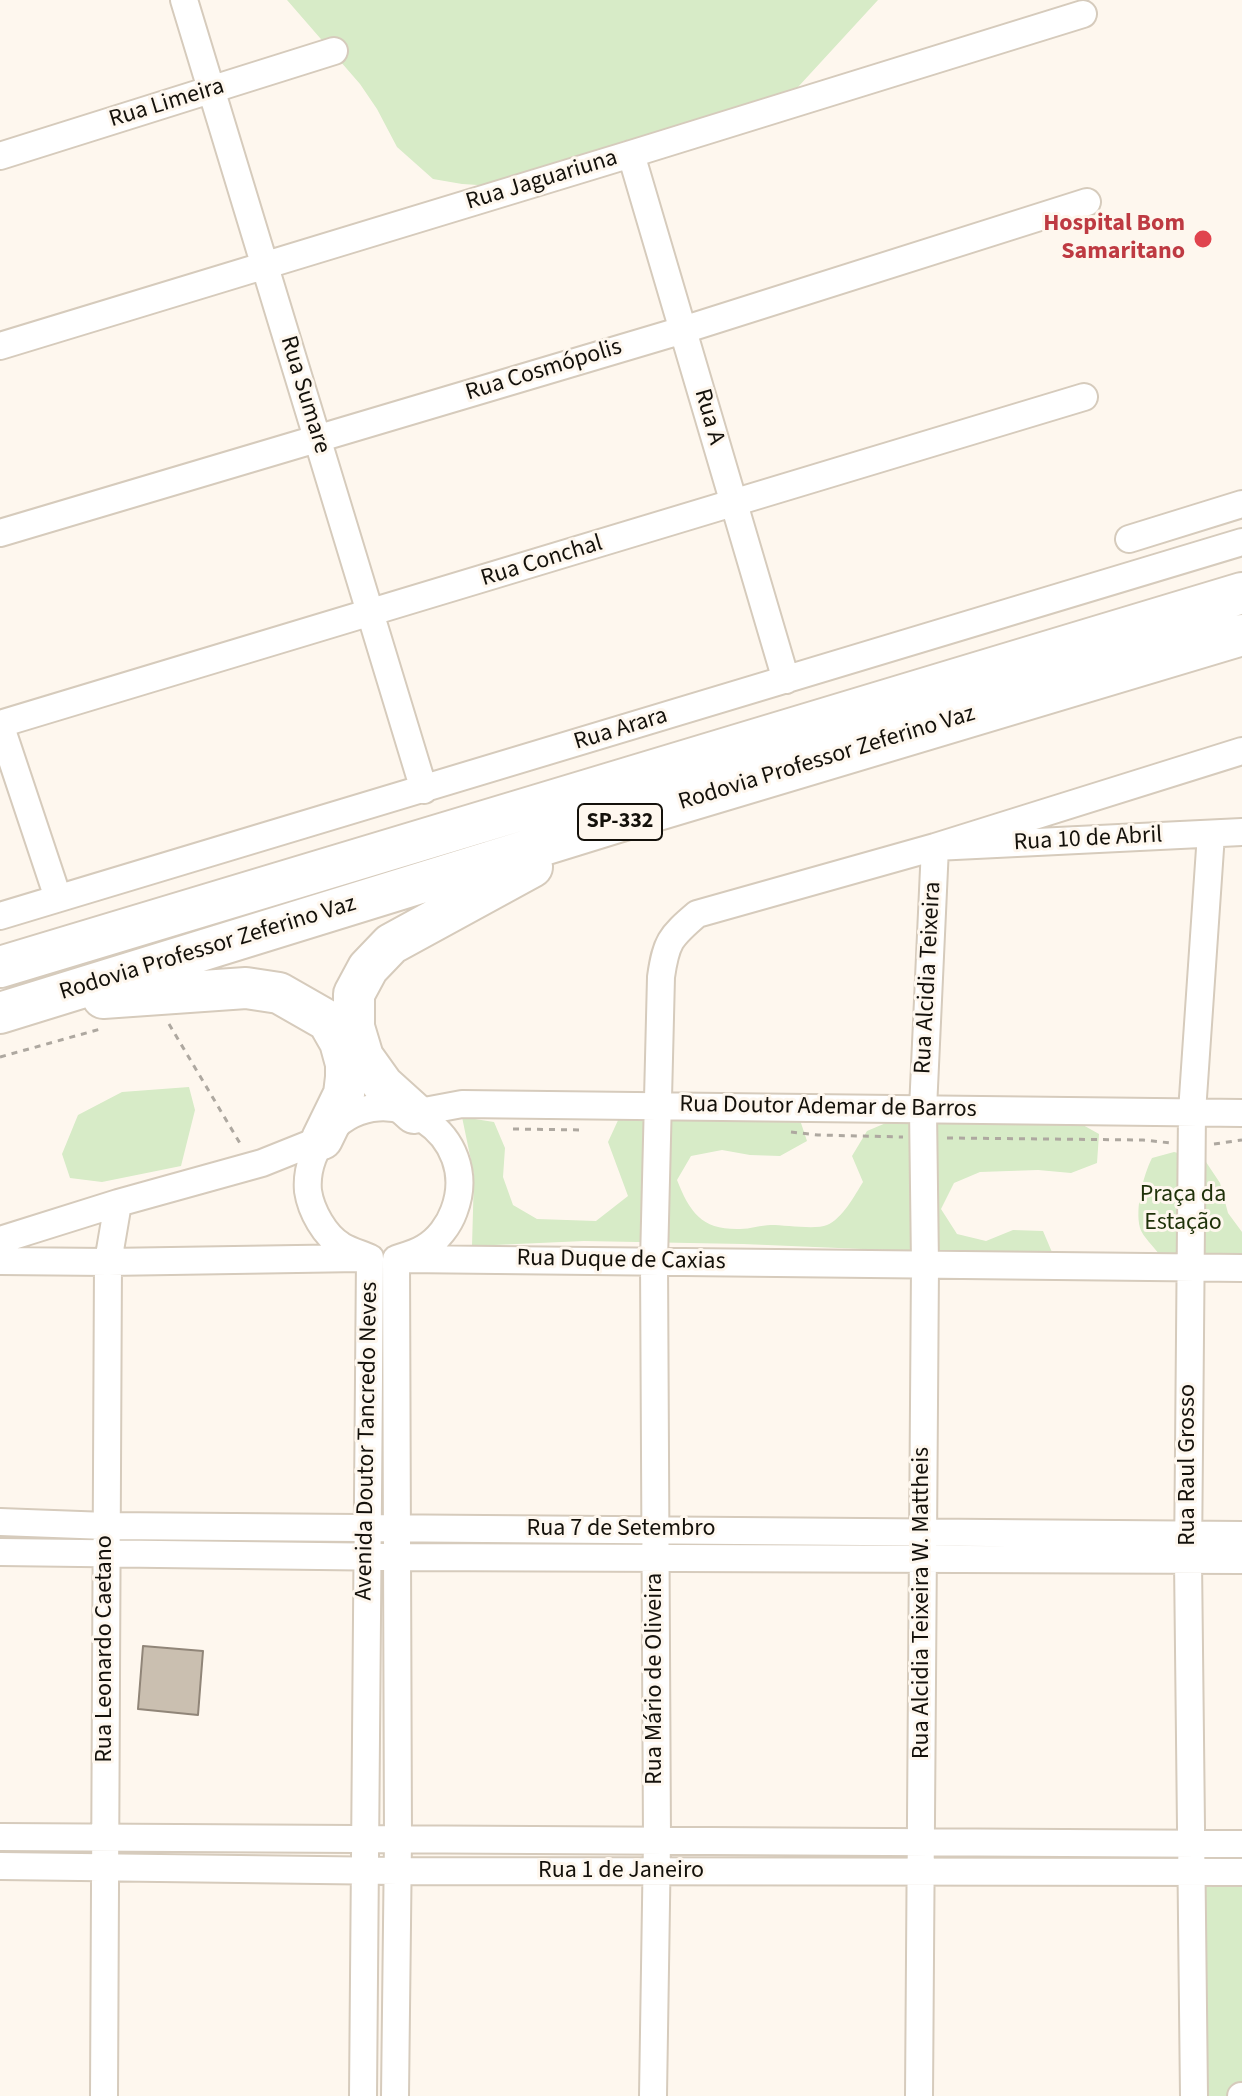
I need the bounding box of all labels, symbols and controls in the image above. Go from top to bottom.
street label: Rua Limeira [106,73,228,135]
street label: Rua Jaguariuna [463,144,621,218]
place label: Hospital Bom Samaritano [1043,211,1185,267]
marker: Hospital Bom Samaritano [1192,228,1214,250]
street label: Rua Sumare [272,333,336,457]
street label: Rua Cosmópolis [463,334,625,408]
street label: Rua A [686,386,730,448]
street label: Rua Conchal [478,530,606,594]
street label: Rodovia Professor Zeferino Vaz [675,700,979,818]
street label: Rua Arara [571,702,671,758]
road number: SP-332 [578,804,662,840]
street label: Rua 10 de Abril [1013,822,1163,858]
street label: Rua Alcidia Teixeira [910,881,948,1075]
street label: Rodovia Professor Zeferino Vaz [56,890,360,1008]
street label: Rua Doutor Ademar de Barros [679,1091,977,1125]
park label: Praça da Estação [1140,1182,1226,1238]
street label: Rua Duque de Caxias [516,1245,726,1277]
street label: Avenida Doutor Tancredo Neves [351,1281,385,1601]
street label: Rua Raul Grosso [1175,1384,1203,1546]
street label: Rua Alcidia Teixeira W. Mattheis [909,1447,937,1759]
street label: Rua 7 de Setembro [527,1516,715,1544]
street label: Rua Leonardo Caetano [92,1535,120,1763]
street label: Rua Mário de Oliveira [642,1573,670,1785]
street label: Rua 1 de Janeiro [538,1858,704,1886]

